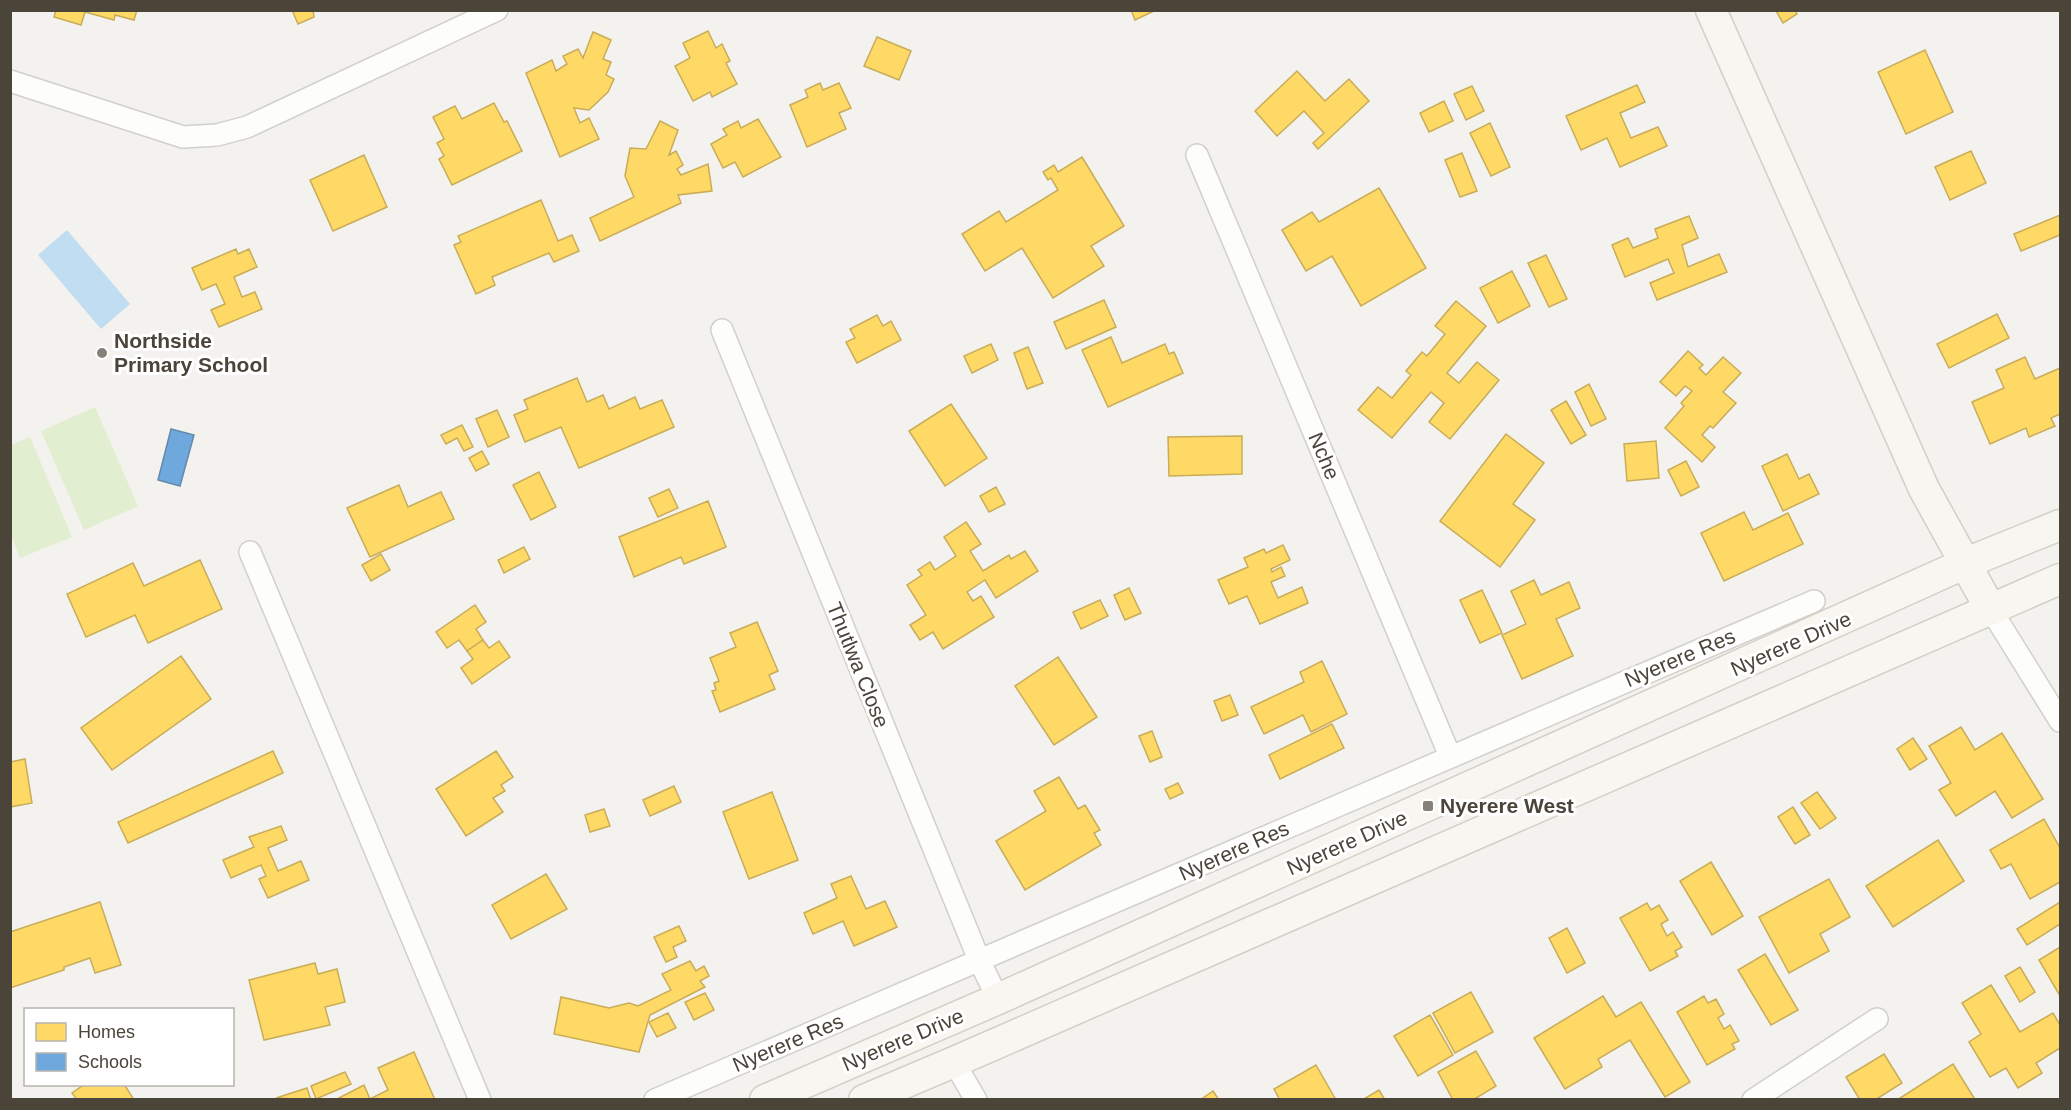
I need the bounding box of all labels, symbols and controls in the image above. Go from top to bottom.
place label: Northside Primary School [114,329,268,376]
marker: Northside Primary School [95,346,109,360]
street label: Nche [1304,429,1345,483]
street label: Thutlwa Close [823,599,894,731]
street label: Nyerere Drive [1727,607,1855,680]
street label: Nyerere Res [1621,624,1739,691]
place label: Nyerere West [1440,794,1574,817]
marker: Nyerere West [1421,799,1435,813]
street label: Nyerere Drive [1283,806,1411,879]
street label: Nyerere Res [1175,816,1292,885]
street label: Nyerere Drive [839,1004,967,1075]
legend [24,1008,234,1086]
street label: Nyerere Res [729,1009,847,1076]
text: Homes [78,1022,135,1042]
text: Schools [78,1052,142,1072]

